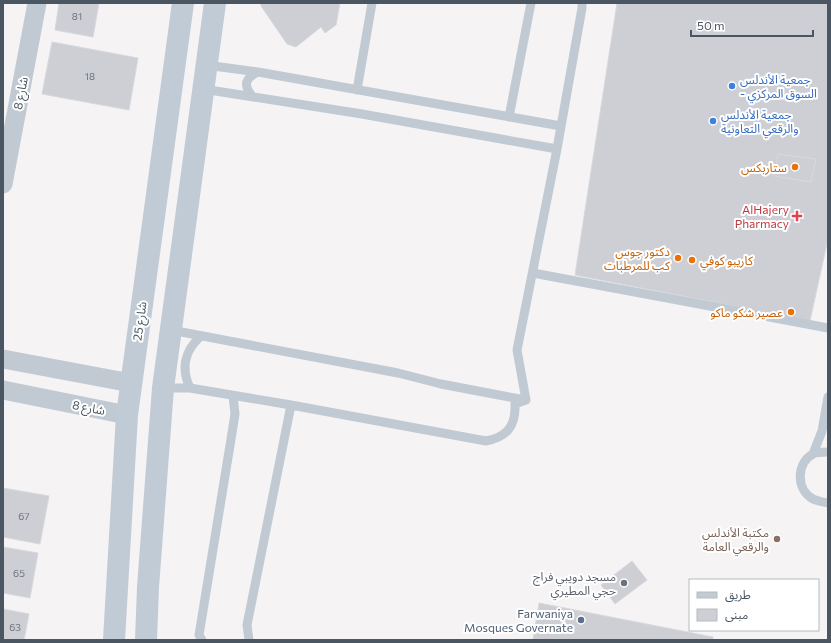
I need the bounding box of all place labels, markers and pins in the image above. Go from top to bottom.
place label: جمعية الأندلس - السوق المركزي [740,72,817,104]
marker: جمعية الأندلس - السوق المركزي [727,81,737,91]
place label: جمعية الأندلس والرقعي التعاونية [721,107,799,139]
marker: جمعية الأندلس والرقعي التعاونية [708,116,718,126]
place label: ستاربكس [741,160,787,175]
marker: ستاربكس [790,162,800,172]
place label: AlHajery Pharmacy [735,202,789,230]
marker: AlHajery Pharmacy [792,211,802,221]
place label: دكتور جوس كب للمرطبات [604,244,671,273]
marker: دكتور جوس كب للمرطبات [673,253,683,263]
place label: كاريبو كوفي [700,253,754,271]
marker: كاريبو كوفي [687,255,697,265]
place label: عصير شكو ماكو [710,305,783,320]
marker: عصير شكو ماكو [786,307,796,317]
place label: مكتبة الأندلس والرقعي العامة [702,525,769,557]
marker: مكتبة الأندلس والرقعي العامة [772,534,782,544]
place label: مسجد دويبي فراج حجي المطيري [533,569,616,601]
marker: مسجد دويبي فراج حجي المطيري [619,578,629,588]
place label: Farwaniya Mosques Governate [464,606,573,634]
marker: Farwaniya Mosques Governate [576,615,586,625]

